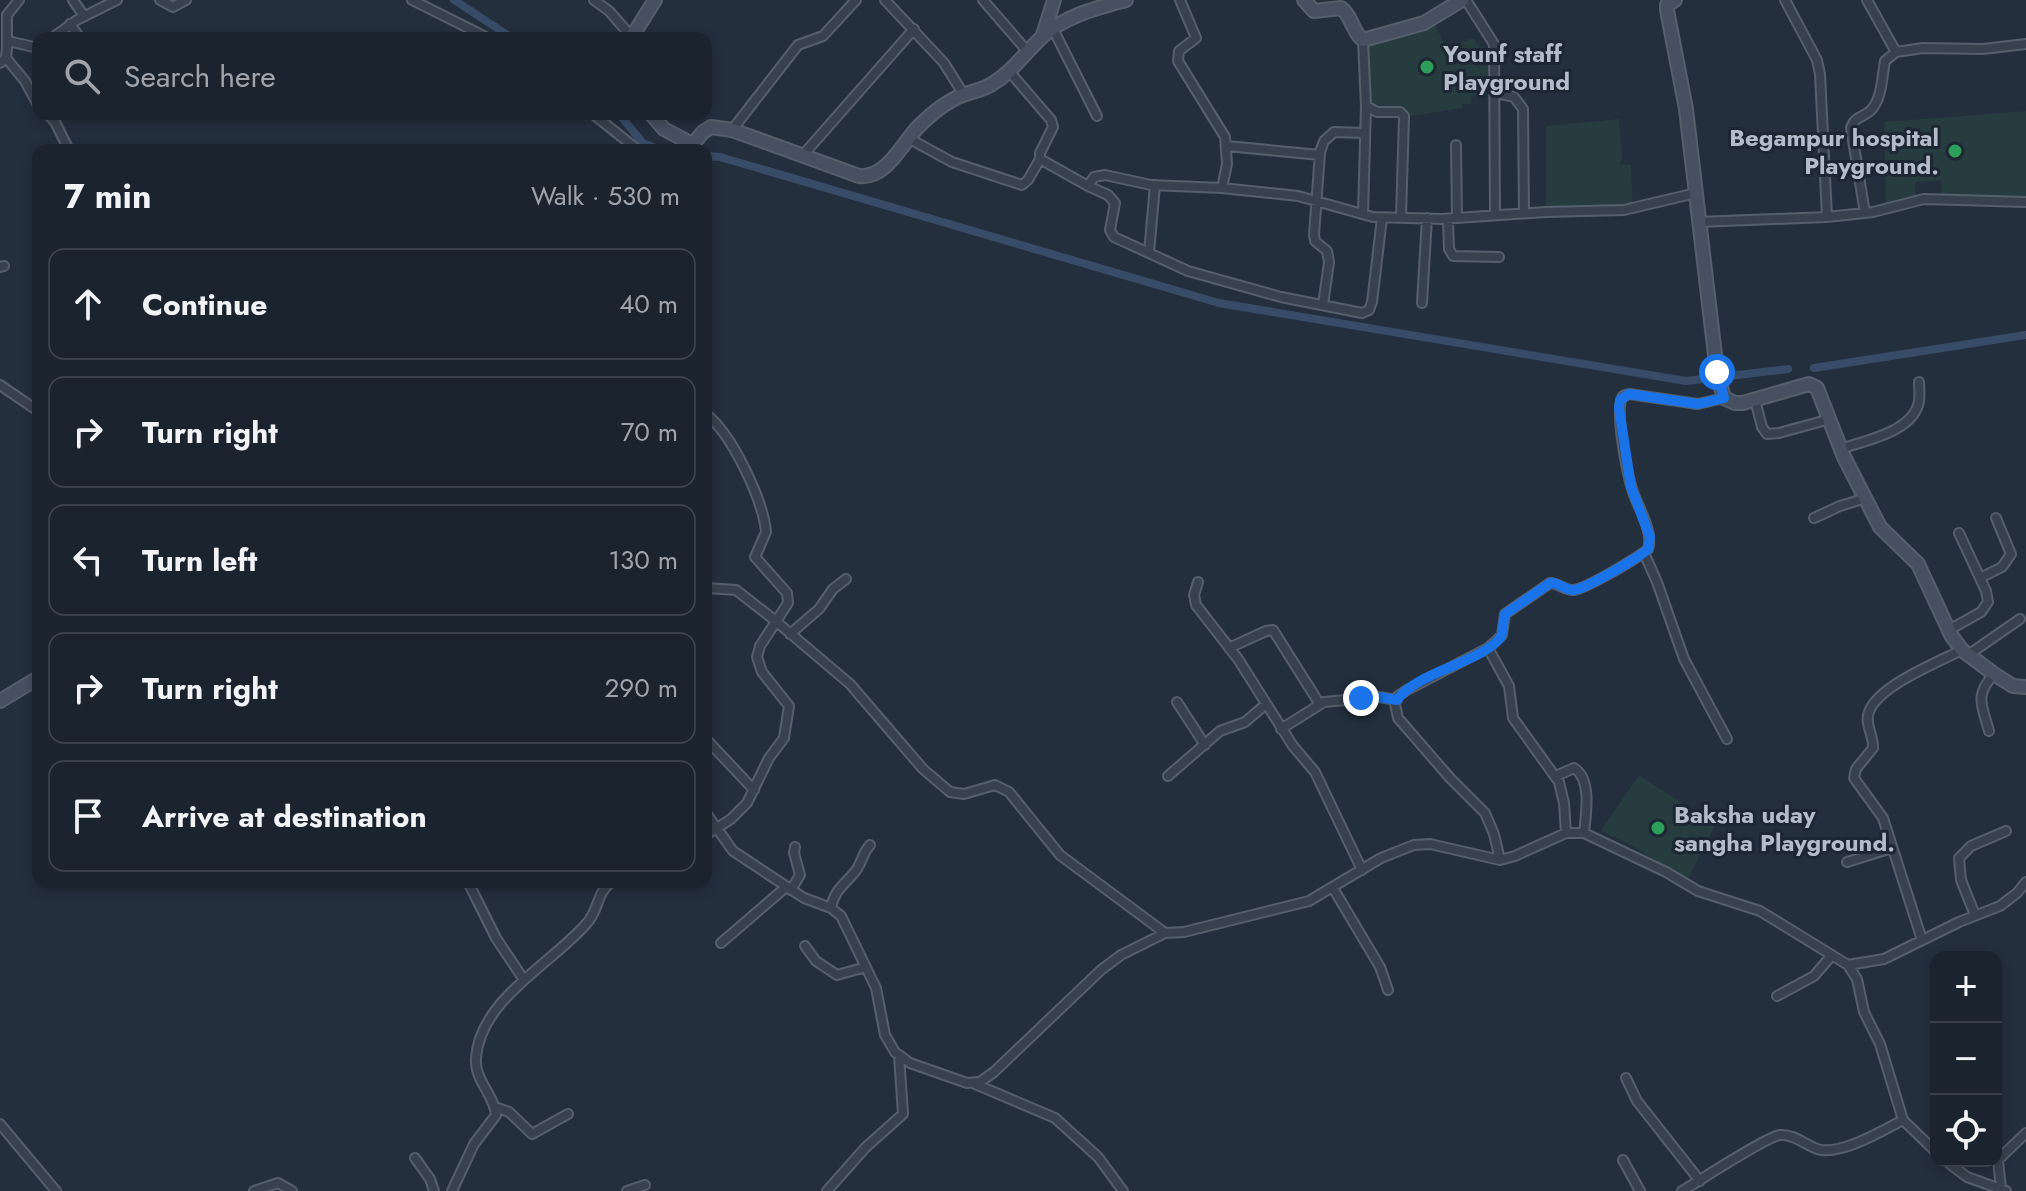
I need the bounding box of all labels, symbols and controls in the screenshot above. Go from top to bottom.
search box [32,32,712,120]
place label: Younf staff Playground [1442,36,1570,99]
icon: search [60,54,104,98]
text: Search here [124,55,276,98]
marker: Younf staff Playground [1418,58,1436,76]
place label: Begampur hospital Playground. [1729,120,1939,183]
marker: Begampur hospital Playground. [1946,142,1964,160]
text: 7 min [64,172,152,221]
text: Walk · 530 m [531,177,680,215]
icon: ahead [66,282,110,326]
text: Continue [142,283,268,326]
text: 40 m [619,285,678,323]
route start [1699,354,1735,390]
icon: right [66,410,110,454]
text: Turn right [142,411,278,454]
text: 70 m [621,413,678,451]
icon: left [66,538,110,582]
text: Turn left [142,539,257,582]
text: 130 m [608,541,678,579]
icon: right [66,666,110,710]
text: Turn right [142,667,278,710]
text: 290 m [605,669,678,707]
route end [1343,680,1379,716]
icon: arrive [66,794,110,838]
text: Arrive at destination [142,795,427,838]
place label: Baksha uday sangha Playground. [1674,797,1895,860]
marker: Baksha uday sangha Playground. [1649,819,1667,837]
map controls [1930,951,2002,1167]
button: + [1930,951,2002,1023]
button: − [1930,1023,2002,1095]
button: locate [1930,1095,2002,1167]

